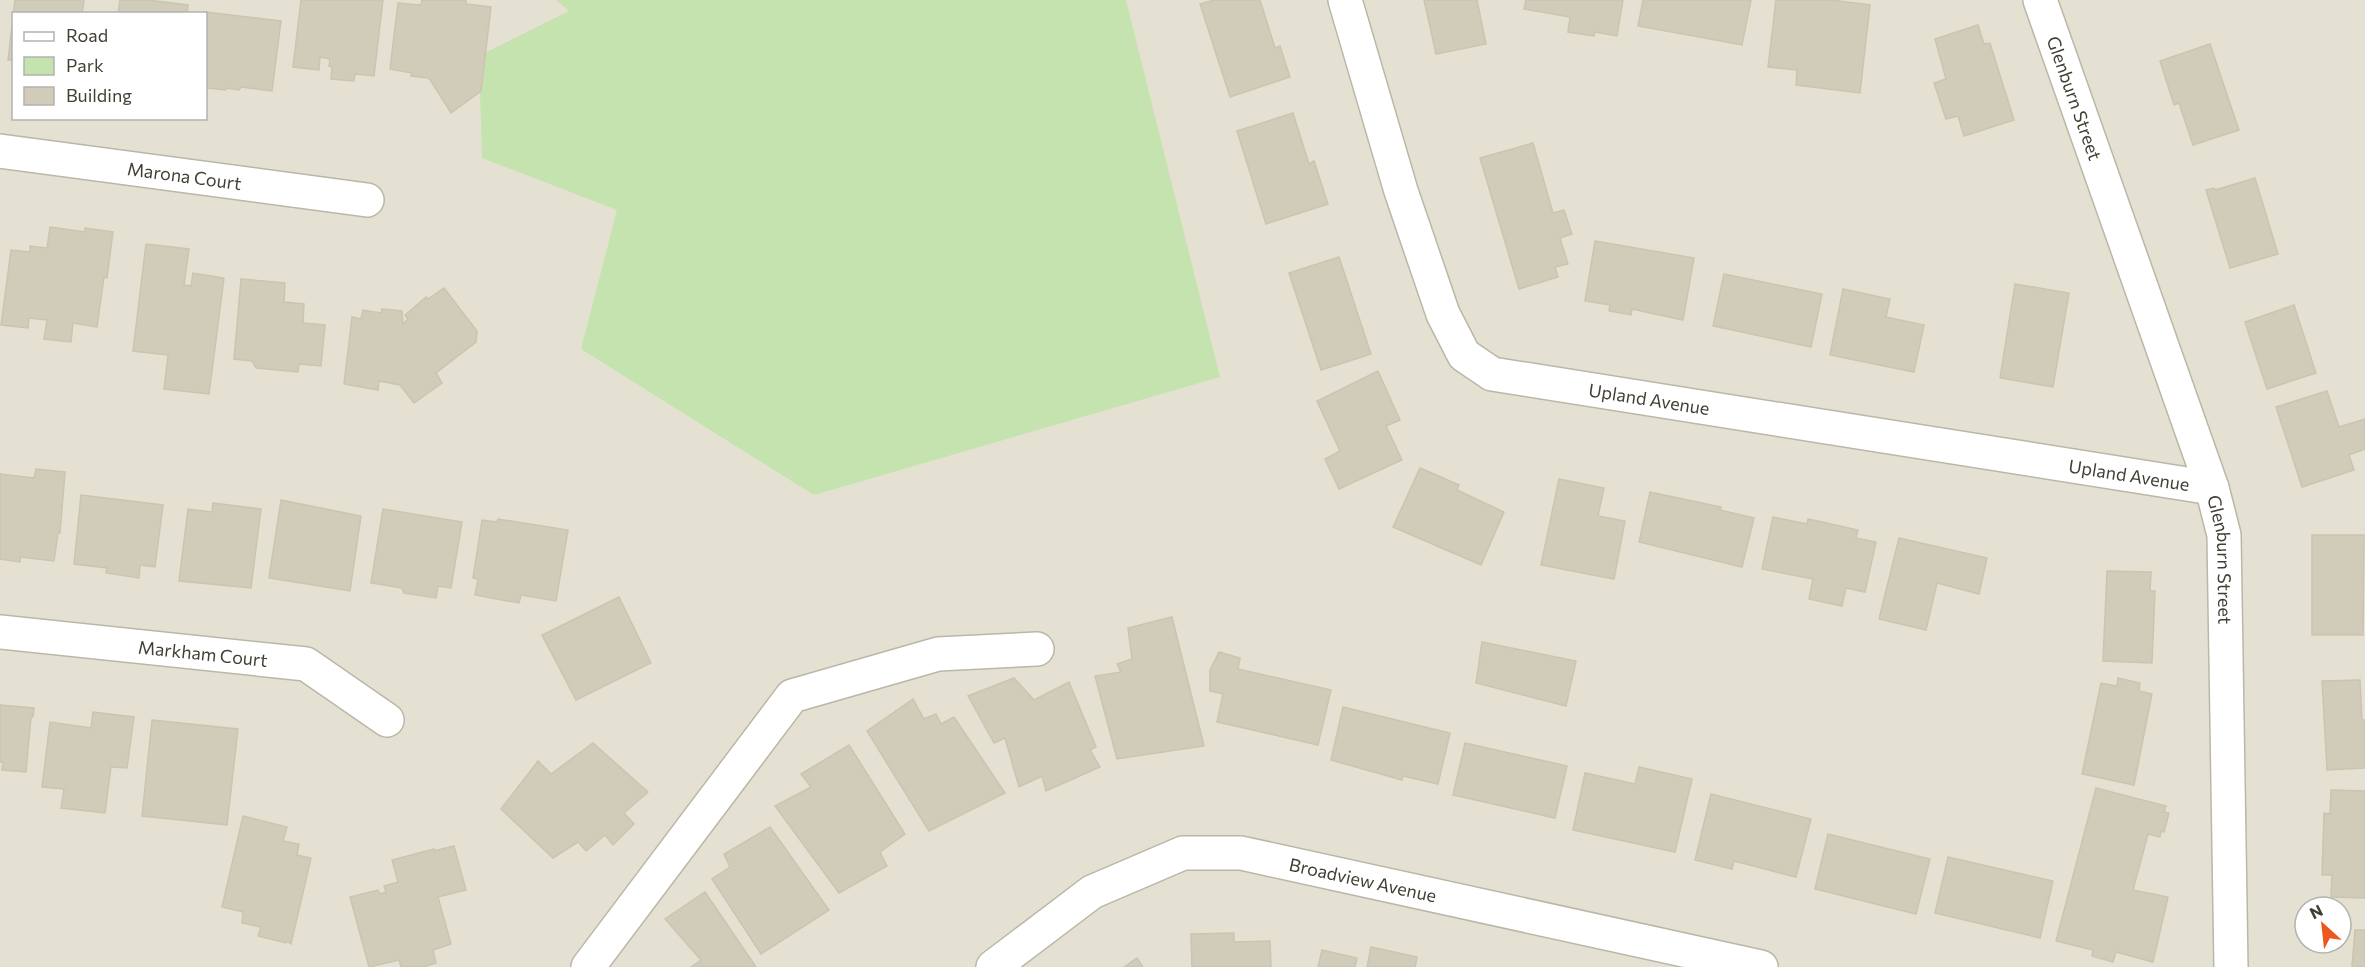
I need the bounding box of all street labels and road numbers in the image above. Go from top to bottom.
street label: Glenburn Street [2043,33,2107,163]
street label: Marona Court [126,157,243,194]
street label: Upland Avenue [1587,378,1711,419]
street label: Upland Avenue [2067,454,2191,495]
street label: Glenburn Street [2203,492,2236,624]
street label: Markham Court [137,636,269,671]
street label: Broadview Avenue [1287,853,1439,907]

